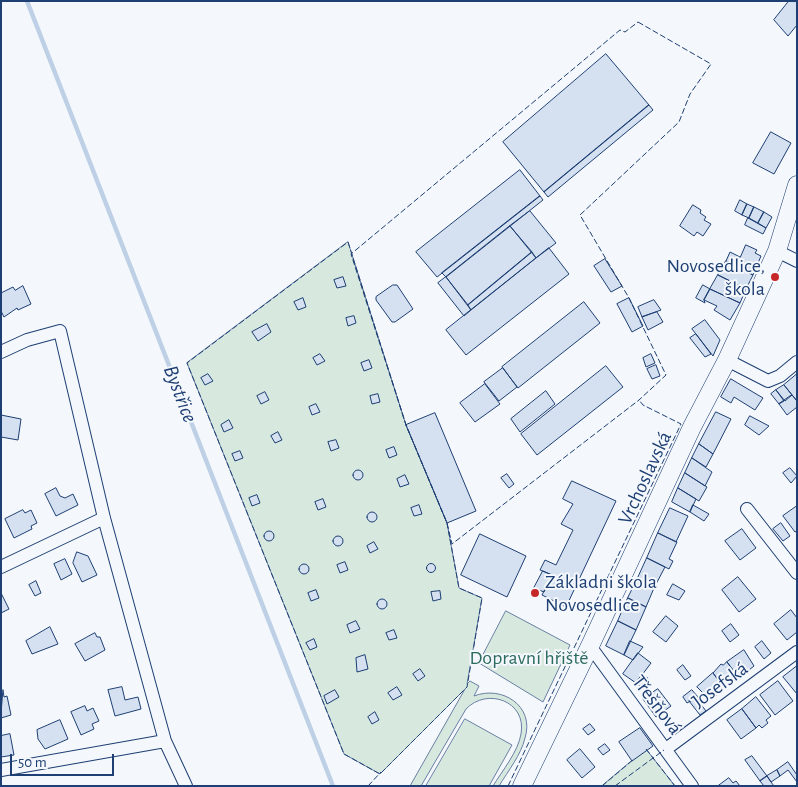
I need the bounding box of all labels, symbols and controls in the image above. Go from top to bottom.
place label: Novosedlice, škola [667,254,765,301]
marker: Novosedlice, škola [769,271,781,283]
water label: Bystřice [158,362,202,426]
street label: Vrchoslavská [613,428,677,528]
place label: Základni škola Novosedlice [545,570,657,617]
marker: Základni škola Novosedlice [529,587,541,599]
park label: Dopravní hřiště [469,646,589,670]
street label: Josefská [687,657,753,713]
street label: Třešňová [627,670,687,740]
scale bar [12,744,116,776]
text: 50 m [18,755,47,770]

